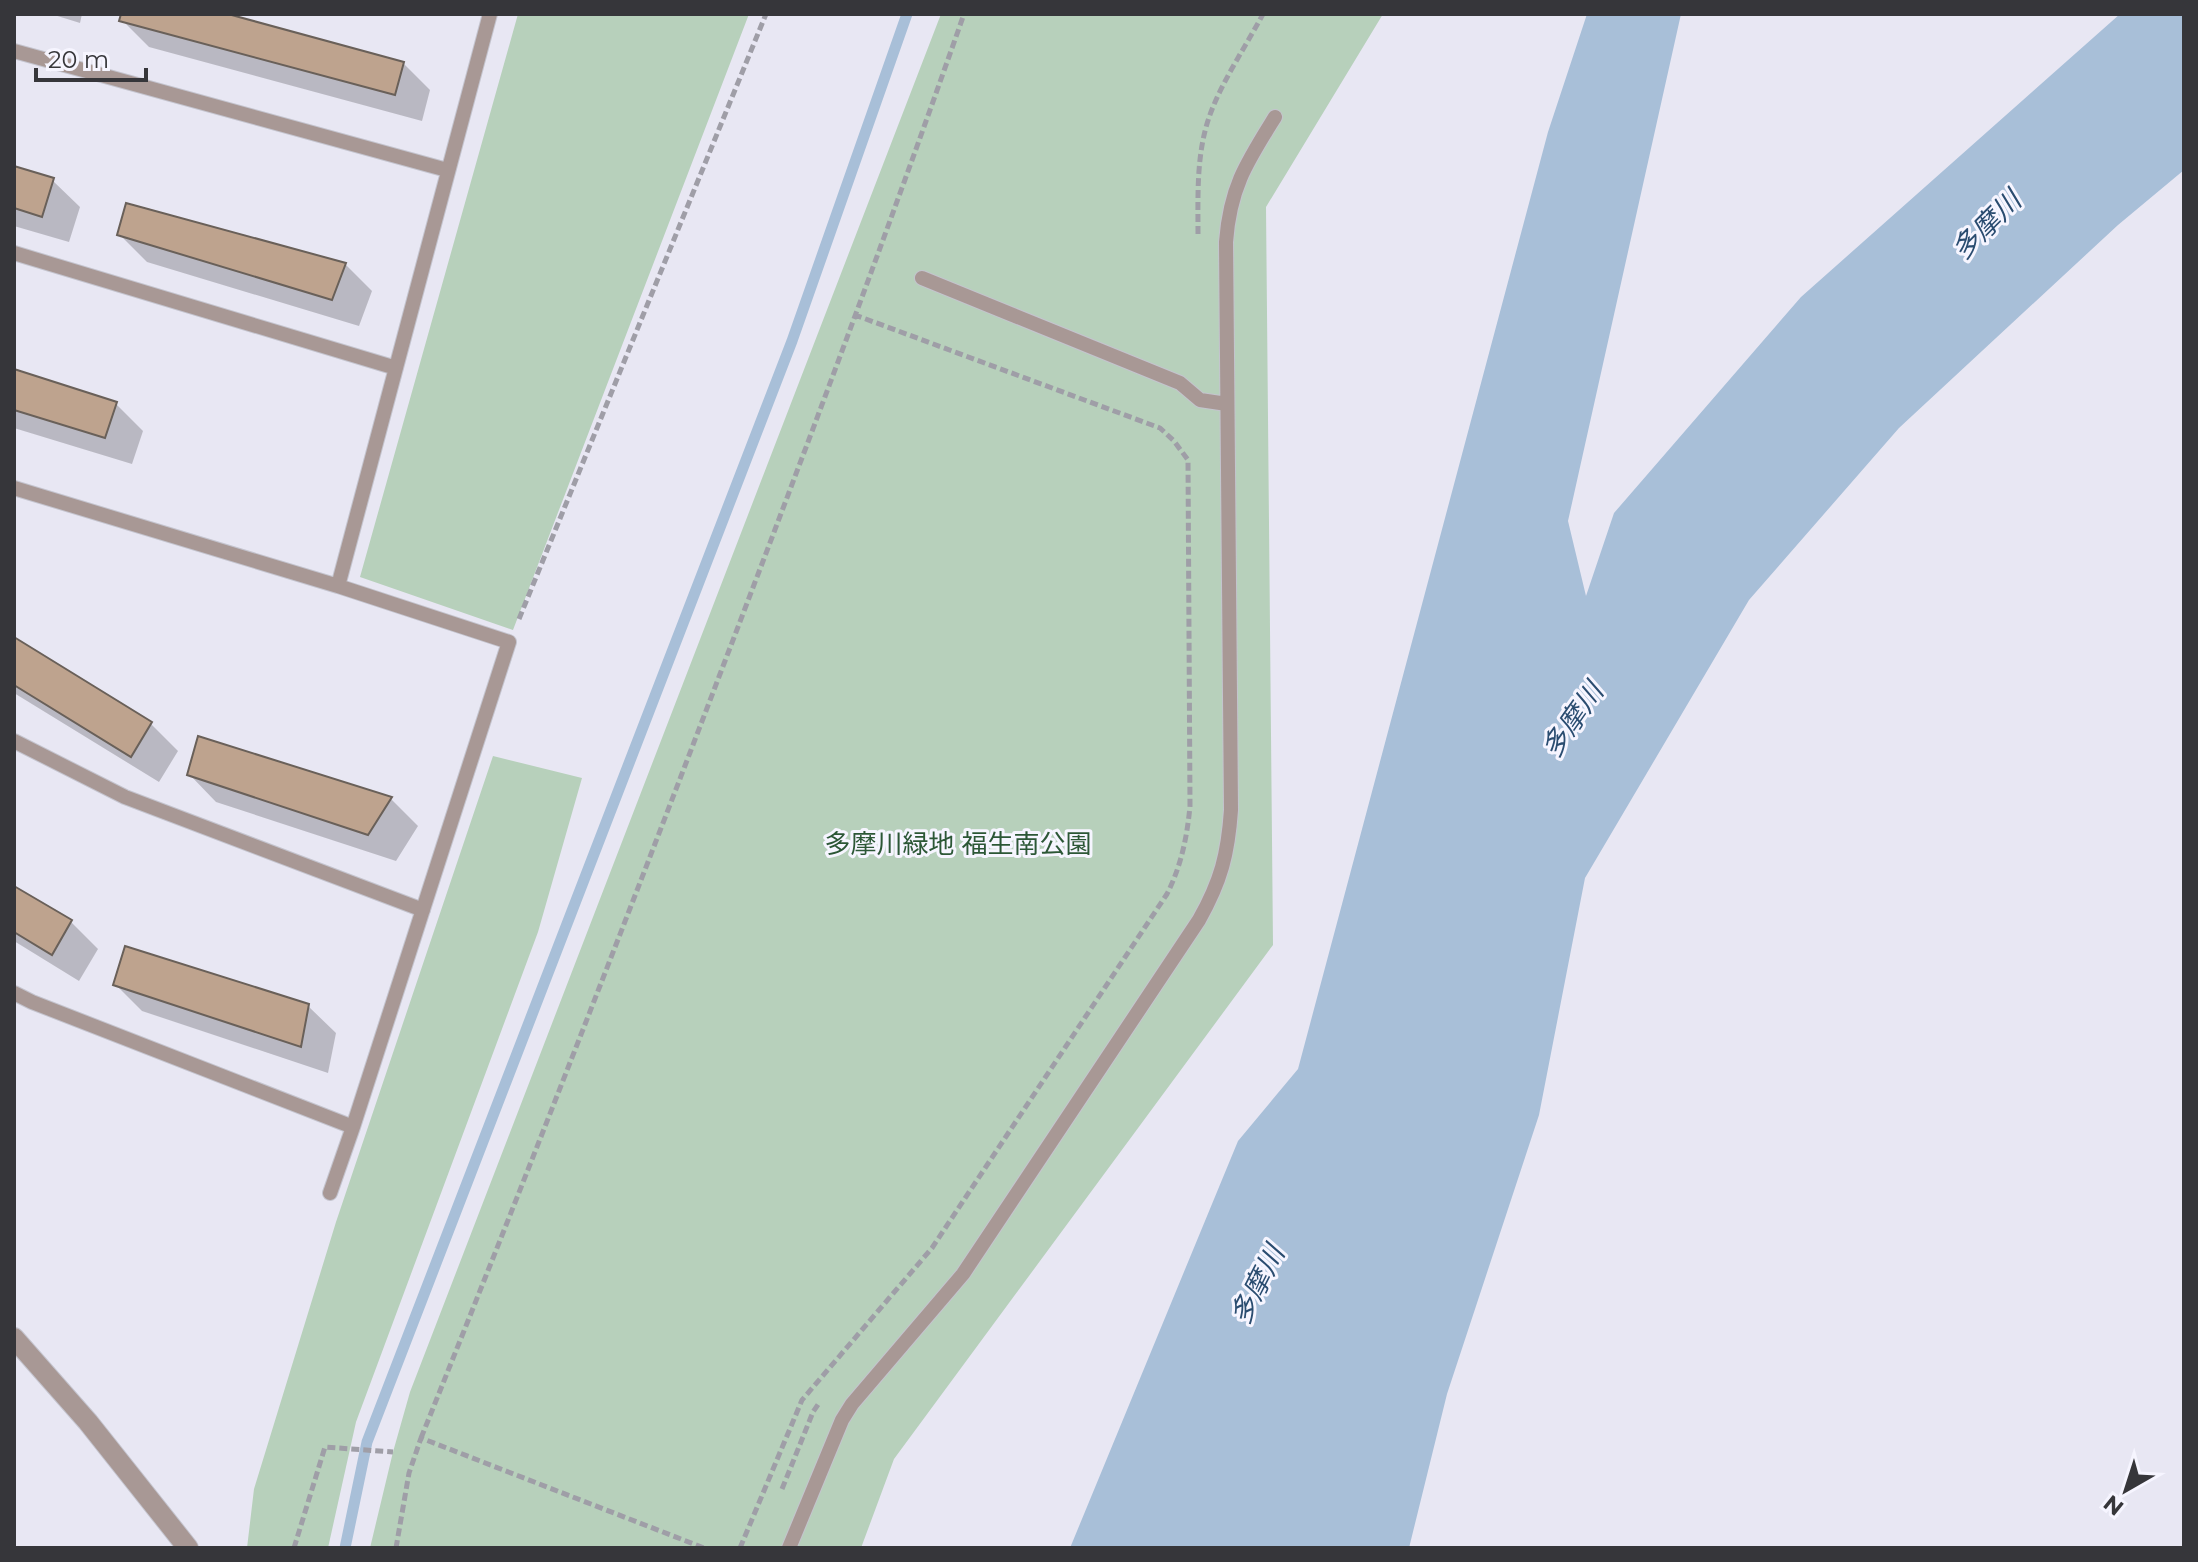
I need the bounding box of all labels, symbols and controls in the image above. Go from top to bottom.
scale bar [36,32,146,82]
text: 20 m [48,45,109,74]
water label: 多摩川 [1944,181,2030,267]
water label: 多摩川 [1534,673,1612,764]
park label: 多摩川緑地 福生南公園 [825,828,1091,860]
water label: 多摩川 [1223,1237,1293,1330]
north arrow [2086,1450,2166,1530]
text: N [2098,1489,2129,1521]

